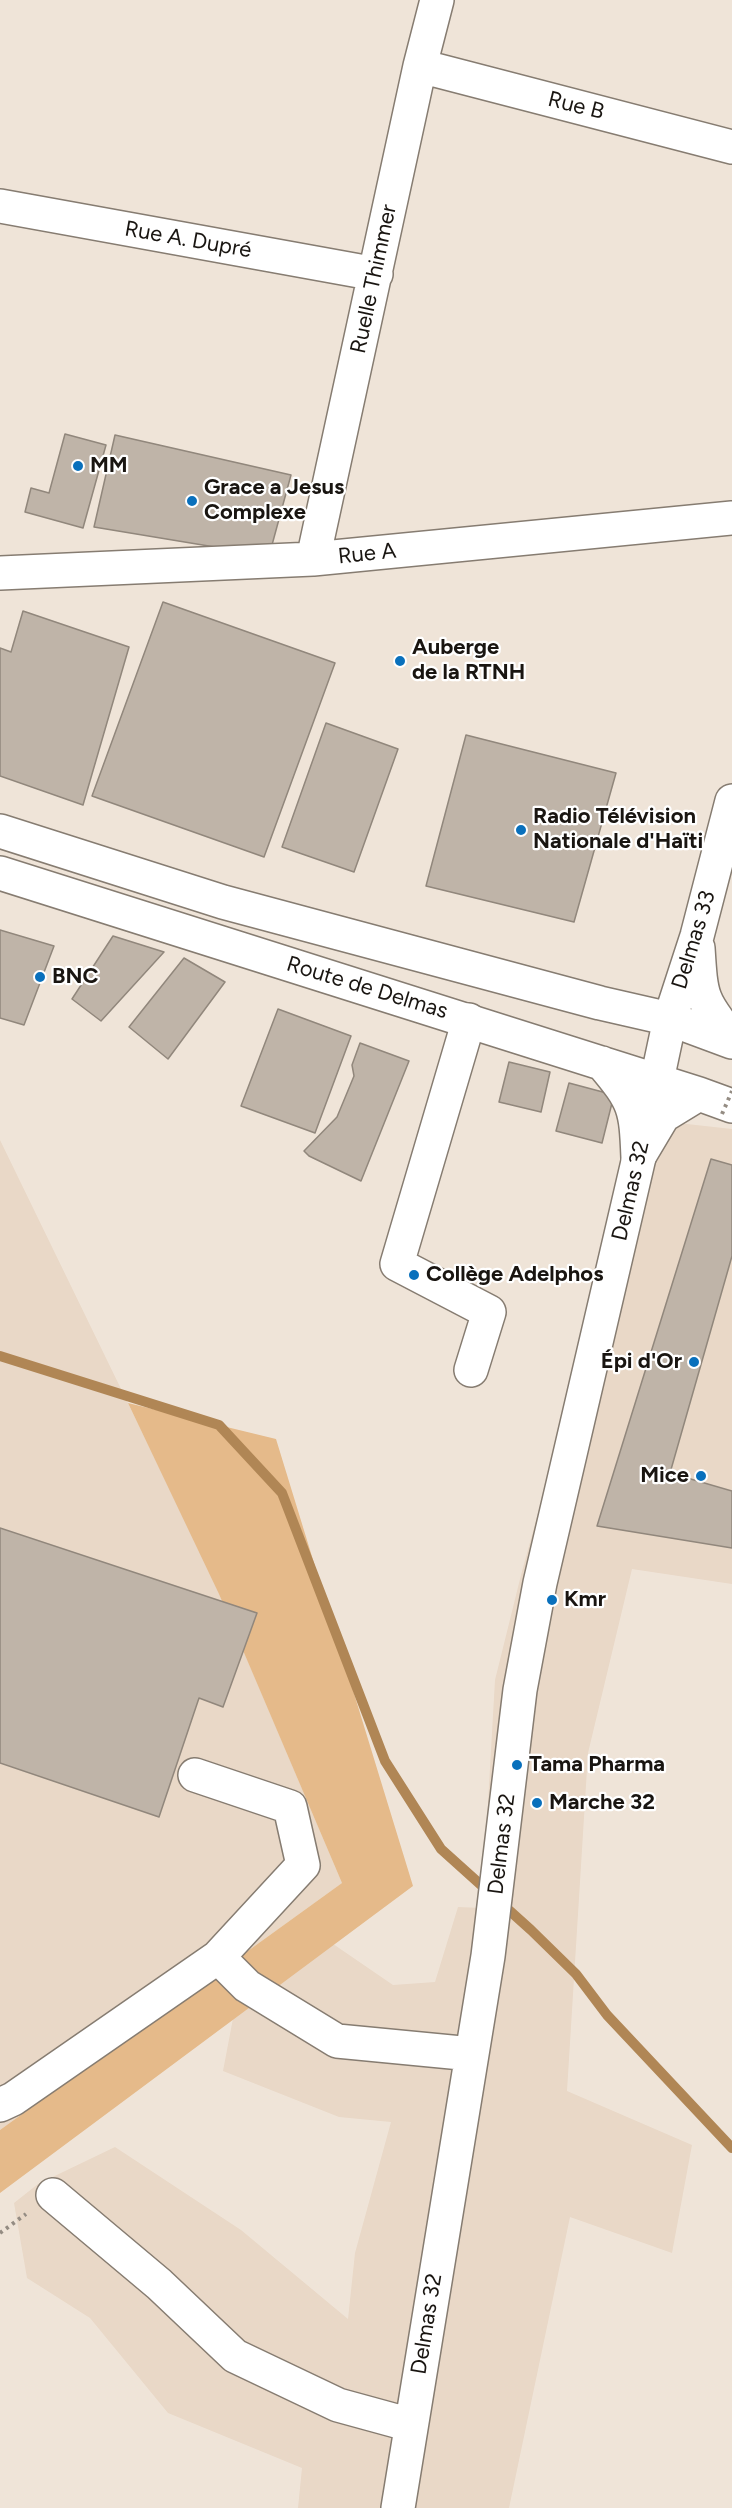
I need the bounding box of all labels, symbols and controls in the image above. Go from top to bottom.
street label: Rue B [545,86,607,126]
street label: Ruelle Thimmer [345,202,403,356]
street label: Rue A. Dupré [123,216,253,264]
place label: MM [90,453,128,479]
marker: MM [71,459,85,473]
place label: Grace a Jesus Complexe [204,475,344,526]
marker: Grace a Jesus Complexe [185,494,199,508]
street label: Rue A [337,538,397,570]
place label: Auberge de la RTNH [412,635,525,686]
marker: Auberge de la RTNH [393,654,407,668]
place label: Radio Télévision Nationale d'Haïti [533,804,703,855]
marker: Radio Télévision Nationale d'Haïti [514,823,528,837]
street label: Delmas 33 [667,888,721,992]
street label: Route de Delmas [283,951,451,1025]
place label: BNC [52,964,98,990]
marker: BNC [33,970,47,984]
street label: Delmas 32 [607,1138,655,1244]
place label: Collège Adelphos [426,1262,603,1288]
marker: Collège Adelphos [407,1268,421,1282]
place label: Épi d'Or [601,1349,682,1375]
marker: Épi d'Or [687,1355,701,1369]
place label: Mice [640,1463,689,1489]
marker: Mice [694,1469,708,1483]
place label: Kmr [564,1587,606,1613]
marker: Kmr [545,1593,559,1607]
place label: Tama Pharma [529,1752,665,1778]
marker: Tama Pharma [510,1758,524,1772]
place label: Marche 32 [549,1790,655,1816]
street label: Delmas 32 [483,1792,521,1896]
marker: Marche 32 [530,1796,544,1810]
street label: Delmas 32 [406,2272,448,2376]

